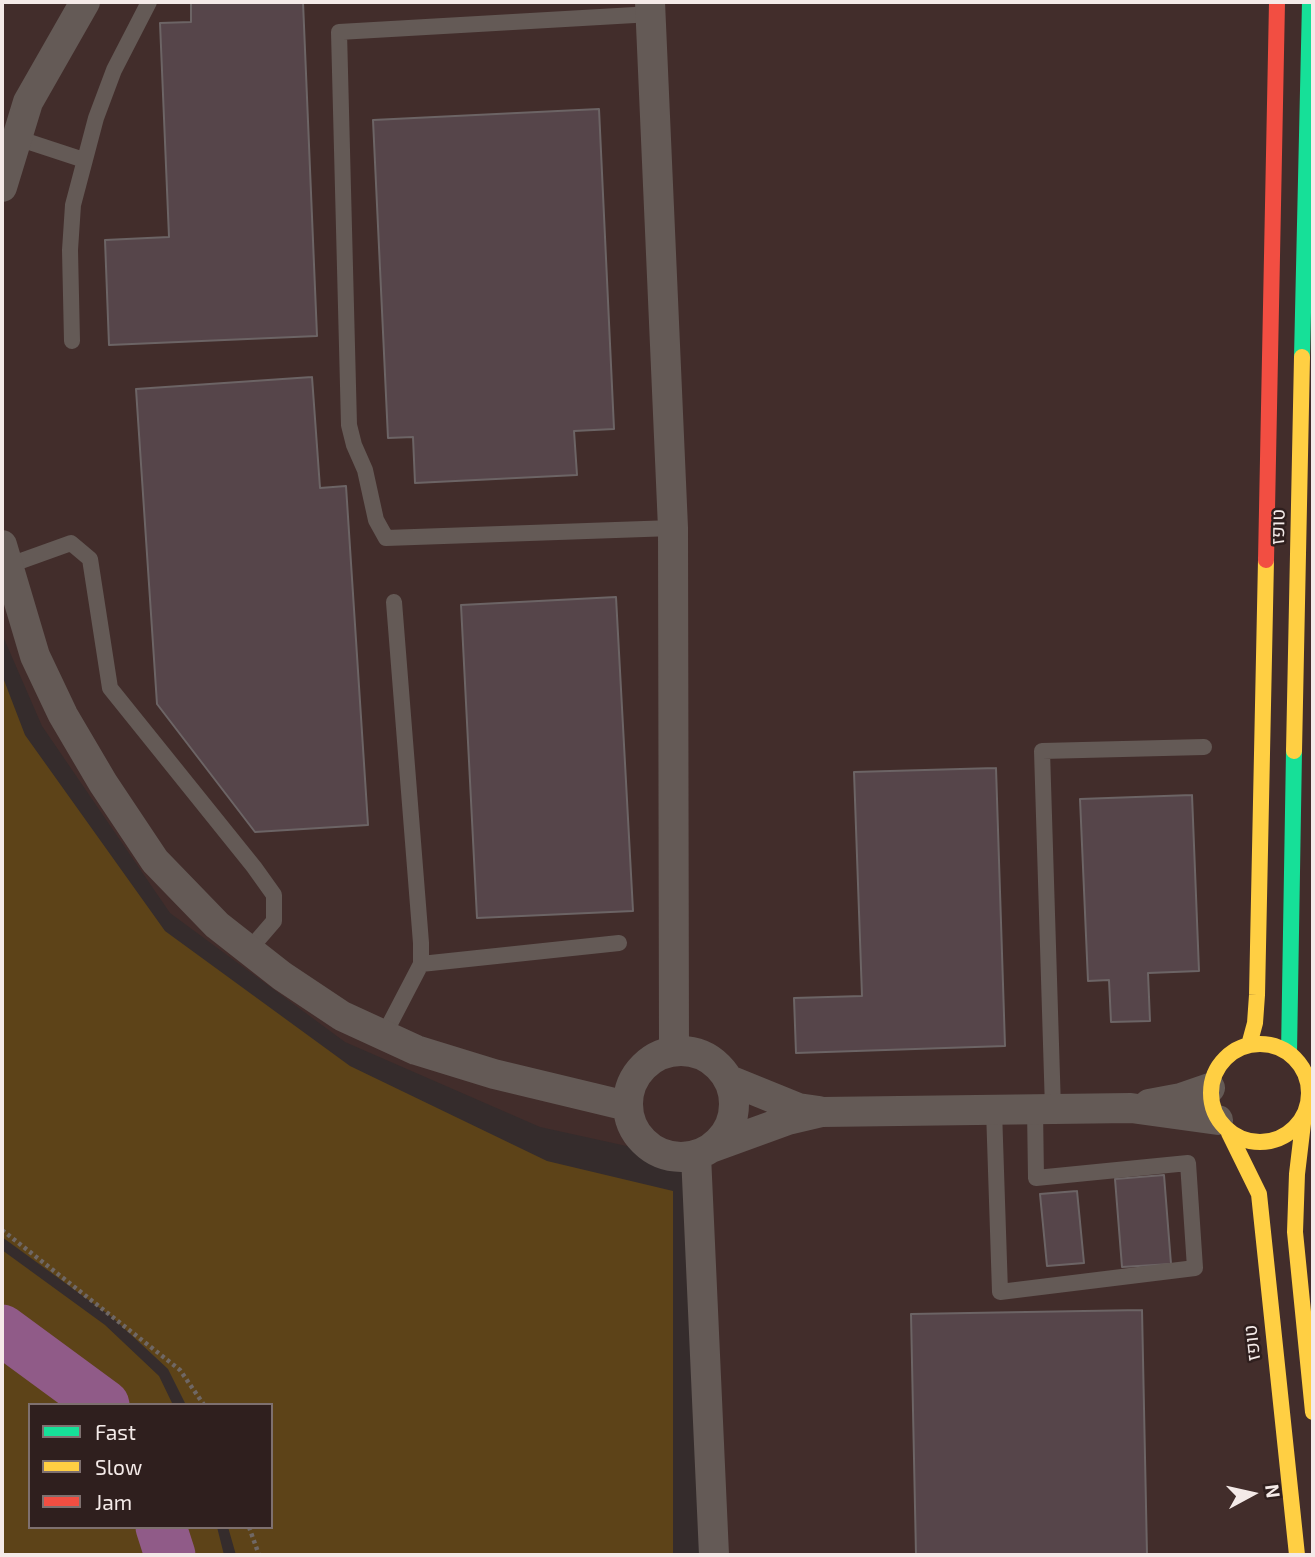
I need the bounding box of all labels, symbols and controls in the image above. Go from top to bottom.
street label: טופז [1266,509,1290,545]
street label: טופז [1239,1324,1265,1362]
legend [28,1403,273,1529]
text: Fast [95,1419,136,1444]
text: Slow [95,1454,142,1479]
north arrow [1217,1459,1287,1529]
text: N [1261,1483,1286,1499]
text: Jam [95,1489,132,1514]

